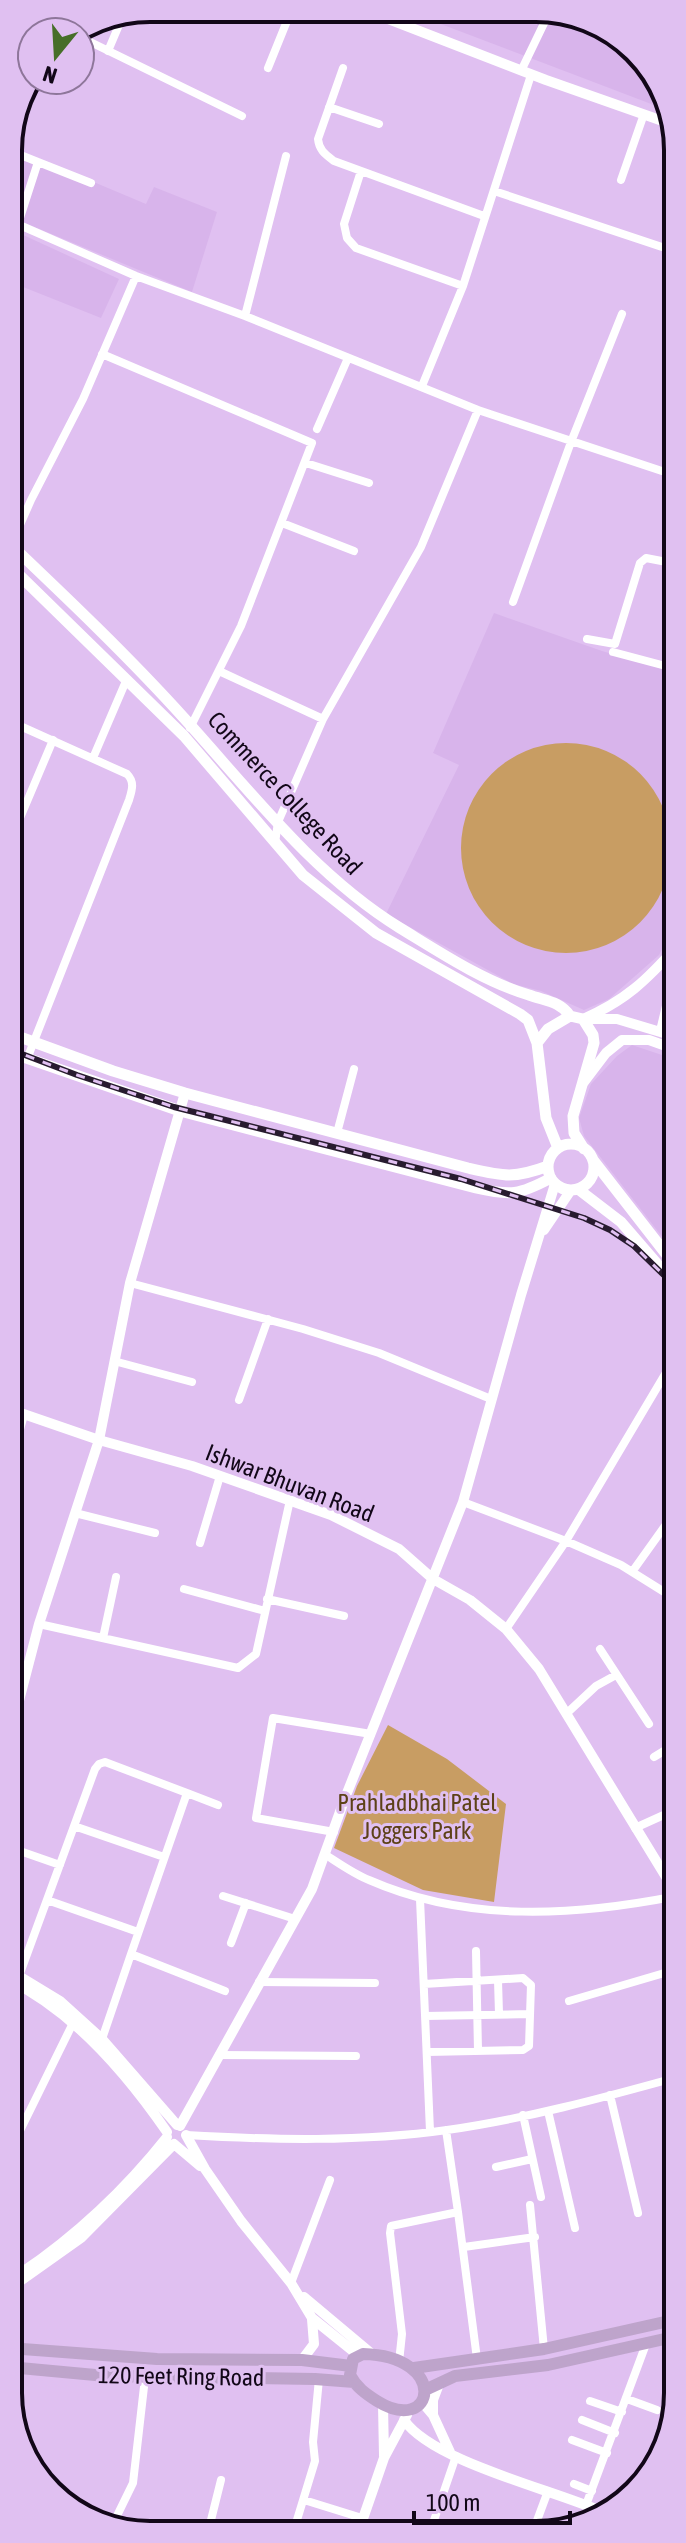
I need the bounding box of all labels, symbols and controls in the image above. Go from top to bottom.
north arrow [16,16,96,96]
text: N [40,61,60,89]
street label: Commerce College Road [202,706,368,880]
street label: Ishwar Bhuvan Road [202,1438,378,1528]
park label: Prahladbhai Patel Joggers Park [337,1789,497,1844]
street label: 120 Feet Ring Road [97,2361,265,2391]
scale bar [414,2475,570,2525]
text: 100 m [426,2489,480,2516]

